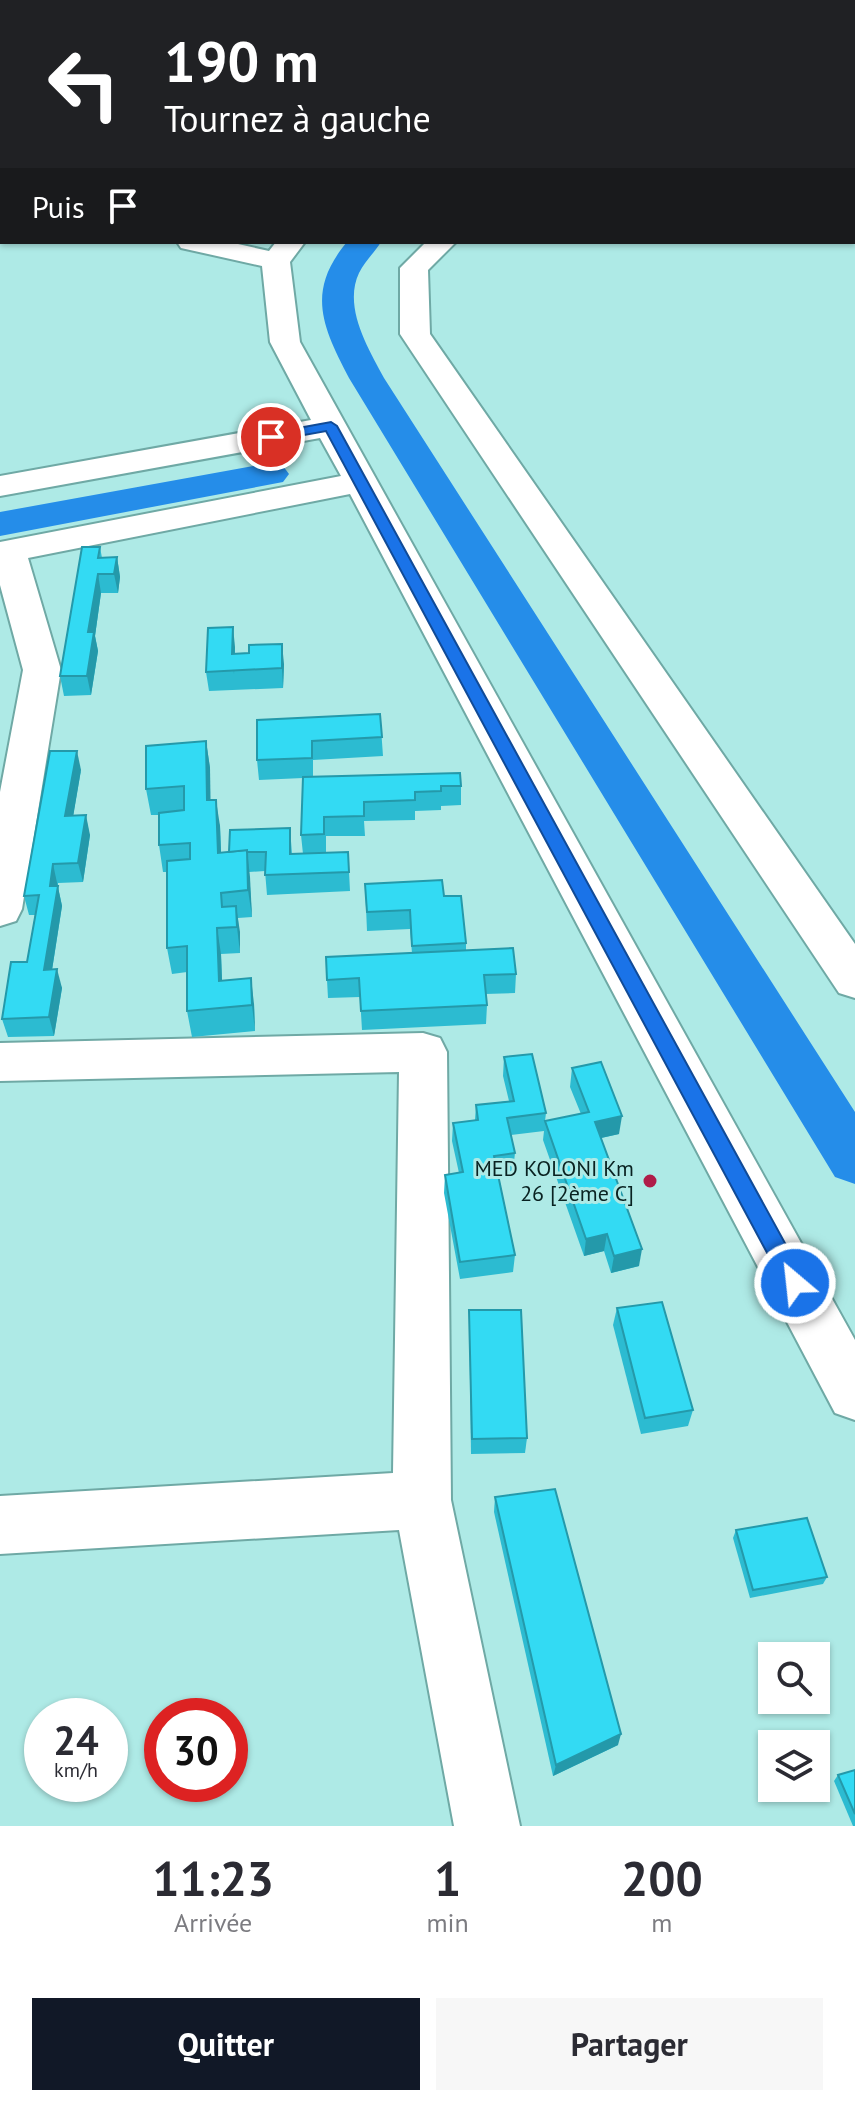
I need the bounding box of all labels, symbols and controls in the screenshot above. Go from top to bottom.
text: 190 m [164,25,319,97]
icon: left [32,32,136,136]
text: Tournez à gauche [164,95,431,142]
icon: arrive [101,184,145,228]
text: Puis [32,187,85,226]
pin [237,403,305,471]
icon: arrive [249,415,293,459]
place label: MED KOLONI Km 26 [2ème C] [474,1154,634,1207]
marker: MED KOLONI Km 26 [2ème C] [641,1172,659,1190]
position arrow [753,1241,837,1325]
map controls [758,1642,830,1802]
button: search [758,1642,830,1714]
speed limit sign: 30 [144,1698,248,1802]
text: 24 [53,1714,99,1766]
button: layers [758,1730,830,1802]
text: km/h [54,1757,98,1783]
text: 11:23 [152,1847,274,1909]
text: 1 [434,1847,461,1909]
text: 200 [621,1847,703,1909]
text: Arrivée [174,1906,252,1939]
text: min [426,1906,469,1939]
text: m [651,1906,672,1939]
button: Quitter [32,1998,420,2090]
button: Partager [436,1998,823,2090]

